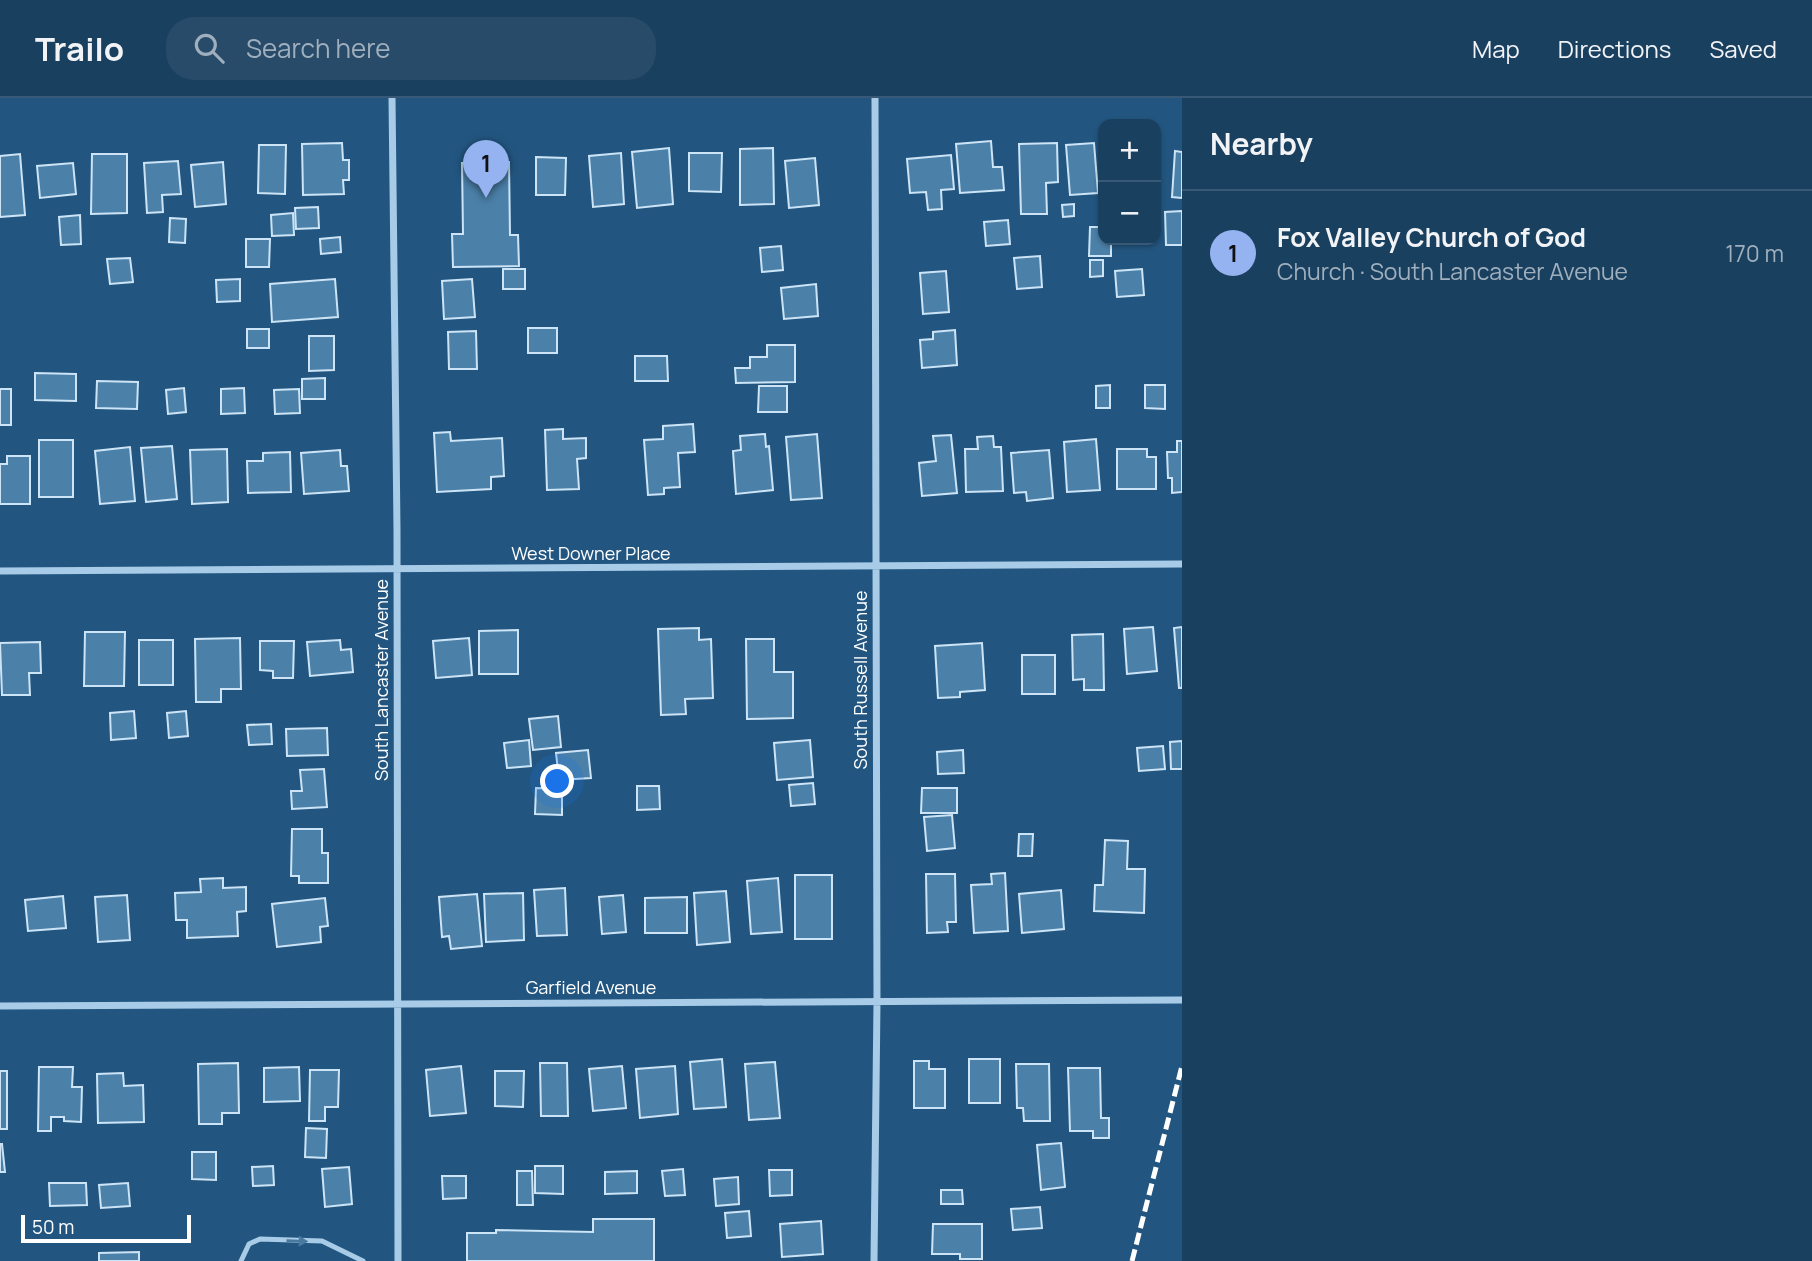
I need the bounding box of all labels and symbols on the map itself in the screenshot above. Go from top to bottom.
pin: 1 [463,140,509,198]
street label: West Downer Place [511,541,671,565]
street label: South Lancaster Avenue [369,579,393,781]
street label: South Russell Avenue [848,590,872,770]
your location [540,764,574,798]
street label: Garfield Avenue [526,975,656,999]
scale bar [21,1212,191,1244]
one-way arrow [287,1235,309,1246]

